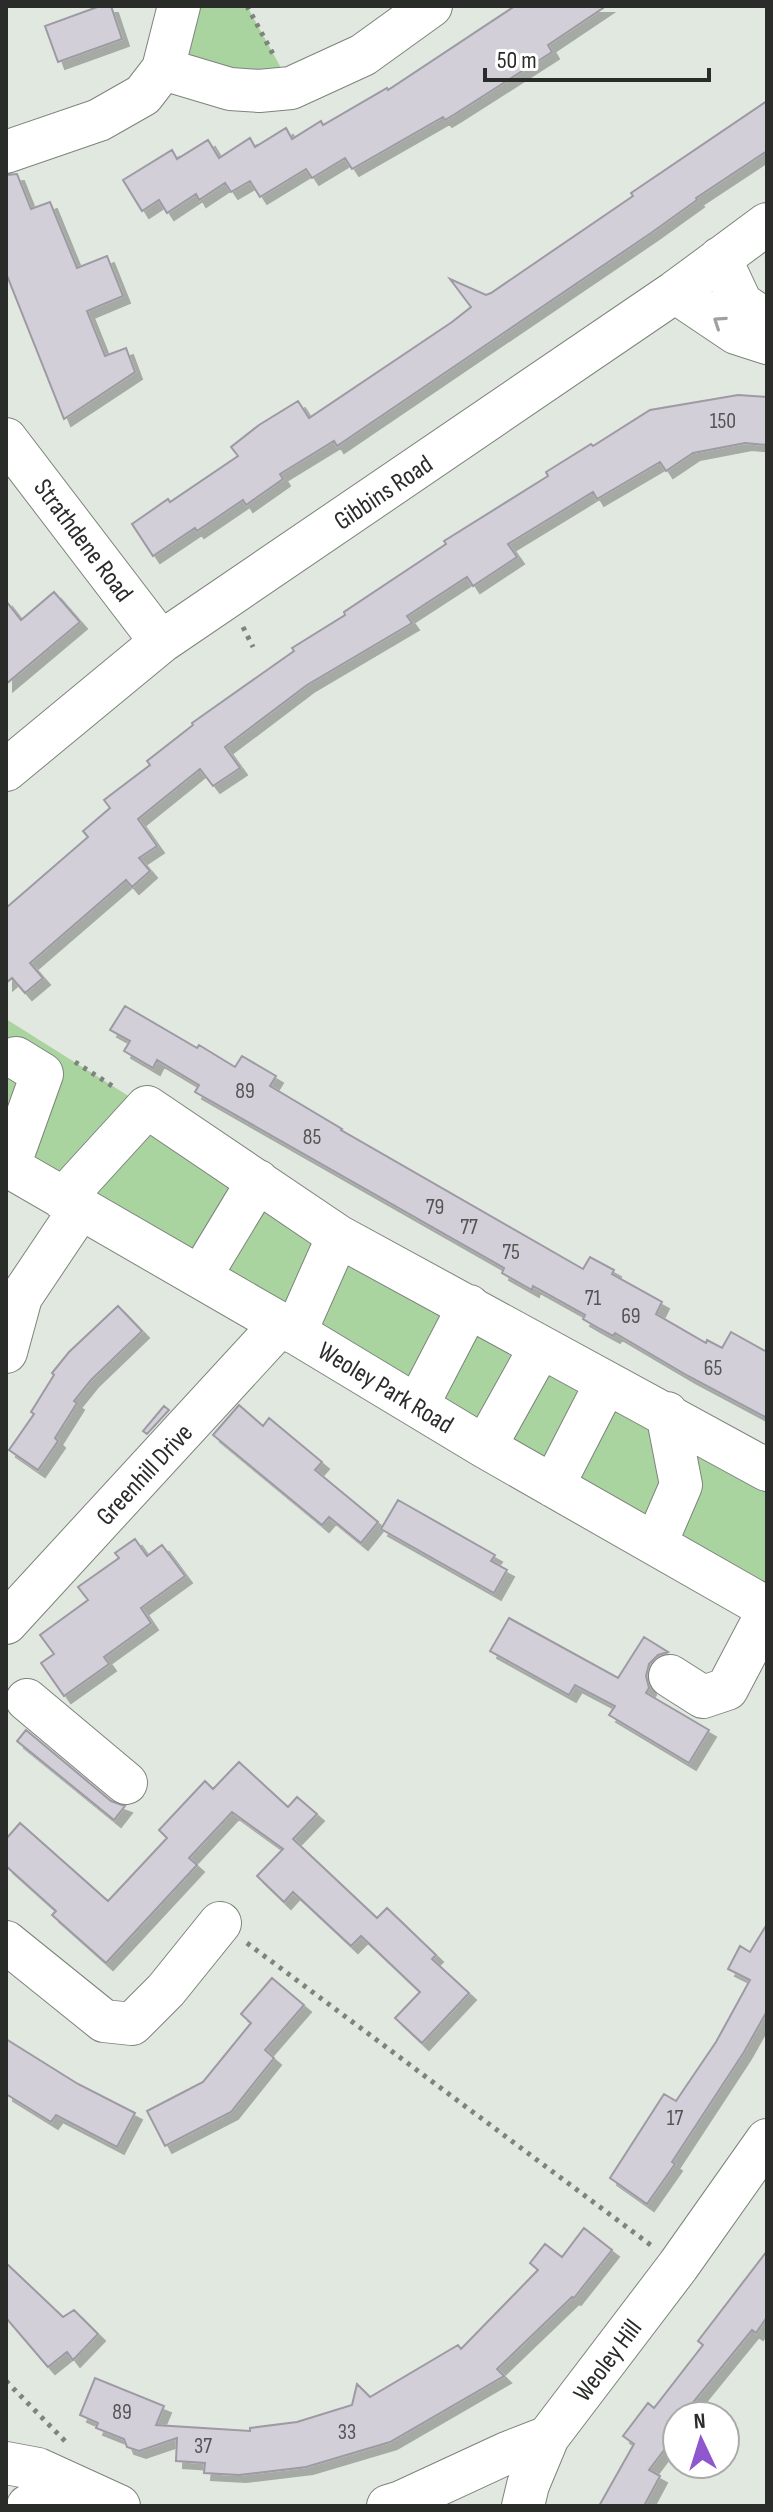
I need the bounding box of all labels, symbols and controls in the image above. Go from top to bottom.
scale bar [485,32,709,82]
text: 50 m [497,46,537,75]
one-way arrow [713,317,728,332]
house number: 150 [710,408,736,435]
street label: Gibbins Road [329,449,439,537]
street label: Strathdene Road [27,473,139,608]
house number: 89 [235,1078,255,1105]
house number: 85 [303,1124,321,1151]
house number: 79 [426,1194,444,1221]
house number: 77 [460,1214,478,1241]
house number: 75 [502,1239,520,1266]
house number: 71 [585,1285,602,1312]
house number: 69 [621,1303,641,1330]
street label: Weoley Park Road [312,1336,459,1441]
house number: 65 [704,1355,722,1382]
street label: Greenhill Drive [90,1418,200,1532]
house number: 17 [667,2105,683,2132]
street label: Weoley Hill [567,2314,649,2408]
house number: 89 [112,2399,132,2426]
north arrow [661,2400,741,2480]
text: N [693,2408,707,2435]
house number: 33 [338,2419,356,2446]
house number: 37 [194,2433,212,2460]

